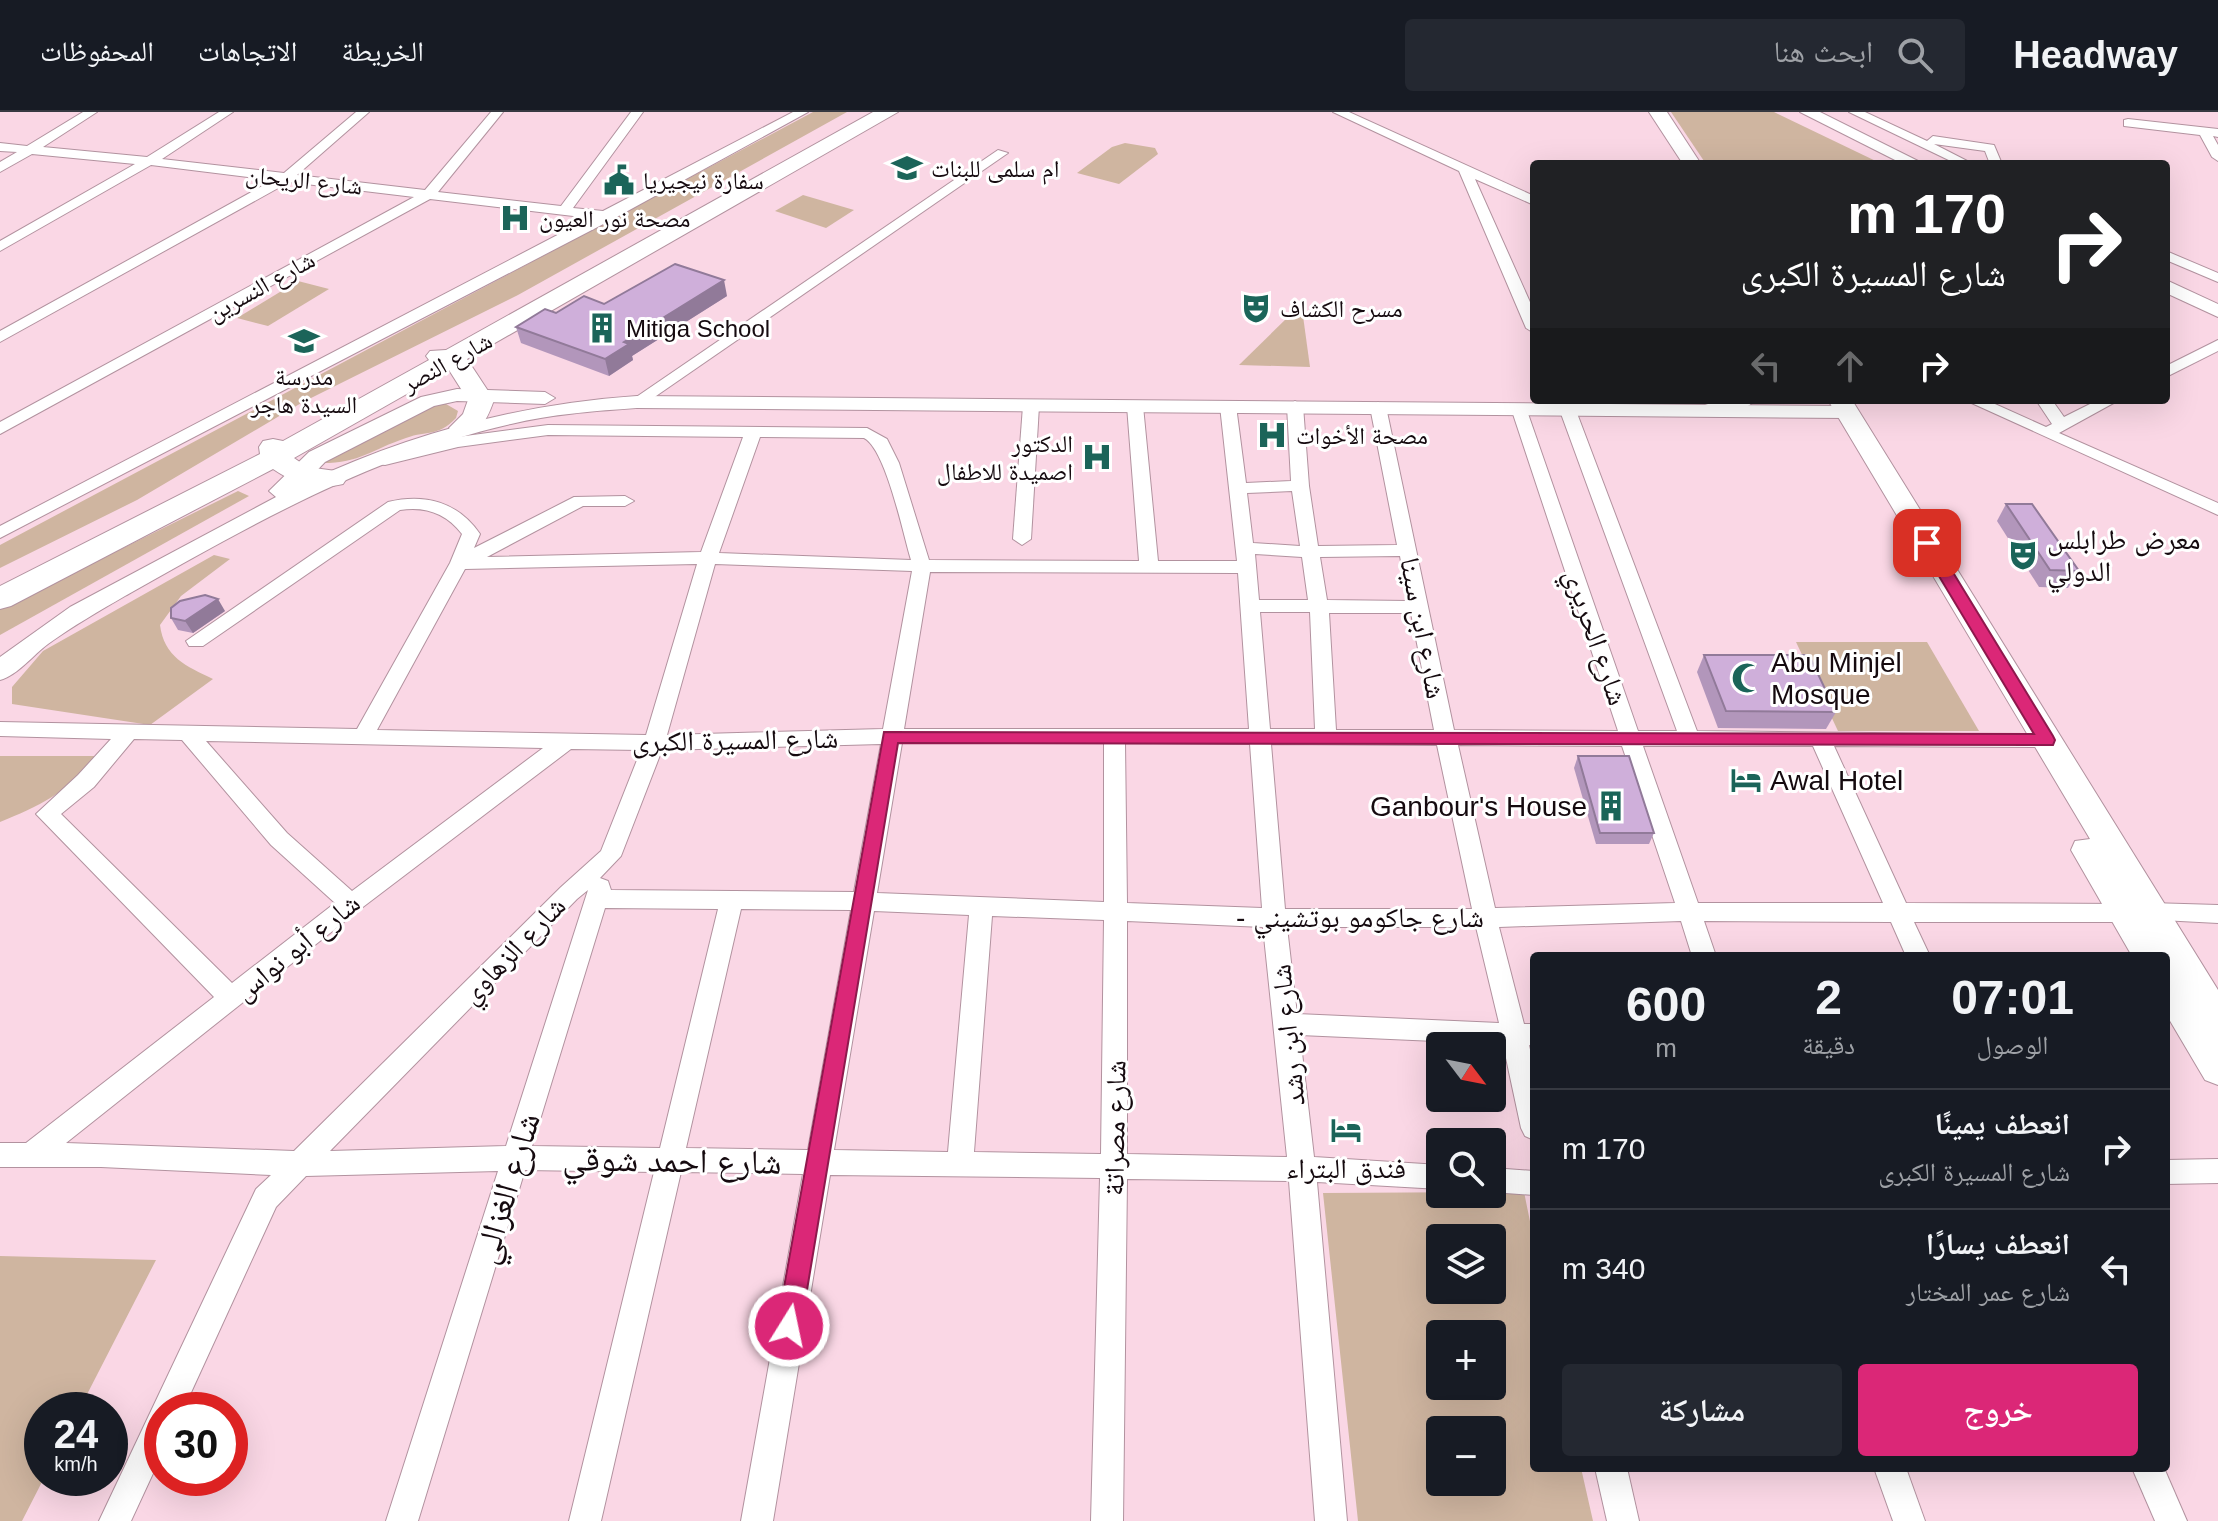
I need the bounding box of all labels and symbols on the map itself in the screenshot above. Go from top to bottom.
school or university icon: ام سلمى للبنات [890,151,924,185]
place label: ام سلمى للبنات [931,155,1059,185]
street label: شارع الريحان [244,160,364,202]
public building icon: سفارة نيجيريا [602,163,636,197]
place label: سفارة نيجيريا [643,167,764,194]
hospital icon: مصحة نور العيون [498,201,532,235]
place label: مصحة نور العيون [539,205,691,233]
street label: شارع النسرين [203,246,320,328]
theatre icon: مسرح الكشاف [1239,291,1273,325]
place label: مسرح الكشاف [1280,295,1403,324]
building icon: Mitiga School [585,311,619,345]
place label: Mitiga School [626,315,770,342]
school or university icon: مدرسة السيدة هاجر [287,324,321,358]
street label: شارع النصر [397,326,498,400]
place label: مدرسة السيدة هاجر [250,363,357,418]
hospital icon: مصحة الأخوات [1255,418,1289,452]
place label: مصحة الأخوات [1296,422,1428,449]
place label: الدكتور اصميدة للاطفال [937,430,1073,486]
hospital icon: الدكتور اصميدة للاطفال [1080,440,1114,474]
pin [1893,509,1961,577]
place label: معرض طرابلس الدولي [2047,524,2201,594]
theatre icon: معرض طرابلس الدولي [2006,538,2040,572]
street label: شارع ابن سينا [1392,555,1452,702]
street label: شارع الحريري [1552,565,1634,711]
place label: Abu Minjel Mosque [1771,647,1902,710]
mosque icon: Abu Minjel Mosque [1730,661,1764,695]
street label: شارع المسيرة الكبرى [631,723,839,759]
hotel icon: Awal Hotel [1729,763,1763,797]
place label: Awal Hotel [1770,765,1903,796]
building icon: Ganbour's House [1594,789,1628,823]
place label: Ganbour's House [1370,791,1587,822]
street label: شارع أبو نواس [227,886,367,1008]
street label: شارع الزهاوي [454,890,577,1015]
street label: - شارع جاكومو بوتشيني [1236,902,1484,940]
street label: شارع ابن رشد [1265,963,1313,1107]
north arrow [1426,1032,1506,1112]
street label: شارع مصراتة [1098,1060,1134,1196]
street label: شارع الغزالي [465,1108,555,1271]
hotel icon: فندق البتراء [1329,1113,1363,1147]
street label: شارع احمد شوقي [562,1139,782,1190]
place label: فندق البتراء [1286,1153,1406,1186]
position arrow [747,1284,831,1368]
speed limit sign: 30 [144,1392,248,1496]

